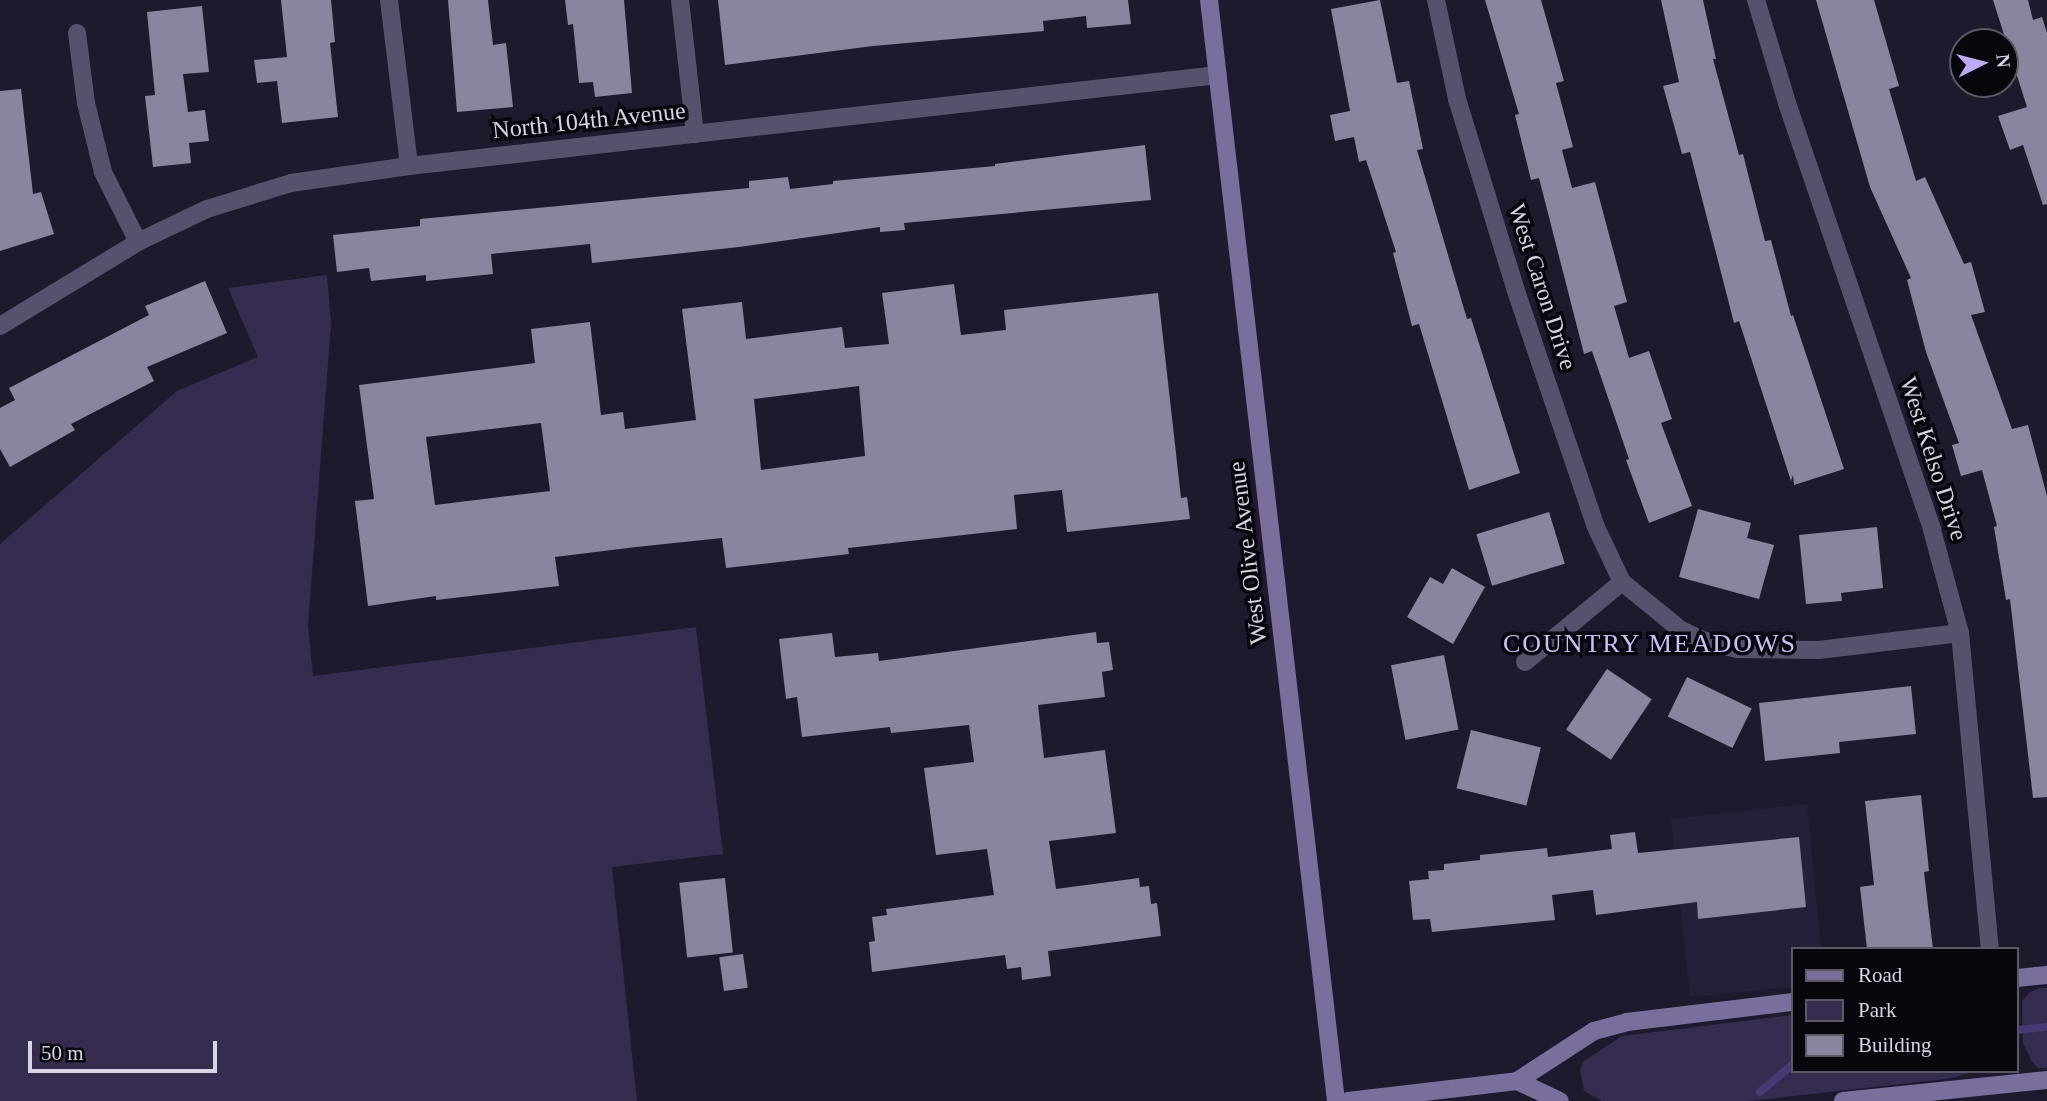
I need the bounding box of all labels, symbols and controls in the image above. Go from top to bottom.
north arrow [1949,28,2019,98]
text: N [1992,53,2015,69]
street label: North 104th Avenue [490,96,688,146]
street label: West Caron Drive [1502,200,1582,374]
street label: West Kelso Drive [1893,374,1973,544]
street label: West Olive Avenue [1222,459,1274,647]
district label: COUNTRY MEADOWS [1504,628,1796,660]
legend [1792,947,2019,1073]
text: Road [1858,963,1902,987]
text: Park [1858,998,1897,1022]
scale bar [32,1028,220,1072]
text: Building [1858,1033,1932,1057]
text: 50 m [41,1041,84,1065]

